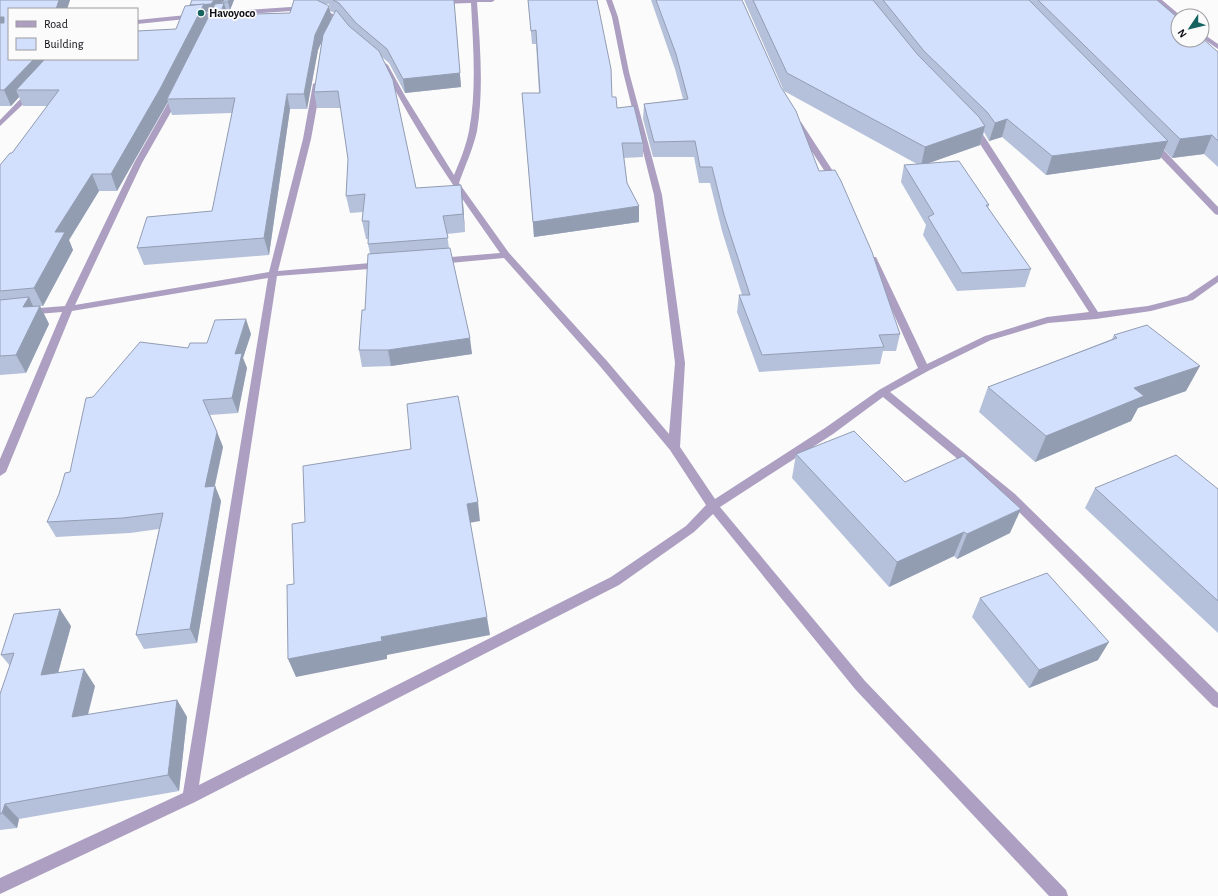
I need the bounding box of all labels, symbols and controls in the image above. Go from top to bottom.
place label: Havoyoco [209,7,256,20]
legend [8,8,138,60]
marker: Havoyoco [196,8,206,18]
north arrow [1170,8,1210,48]
text: Road [44,18,68,30]
text: N [1176,27,1189,40]
text: Building [44,38,84,50]

